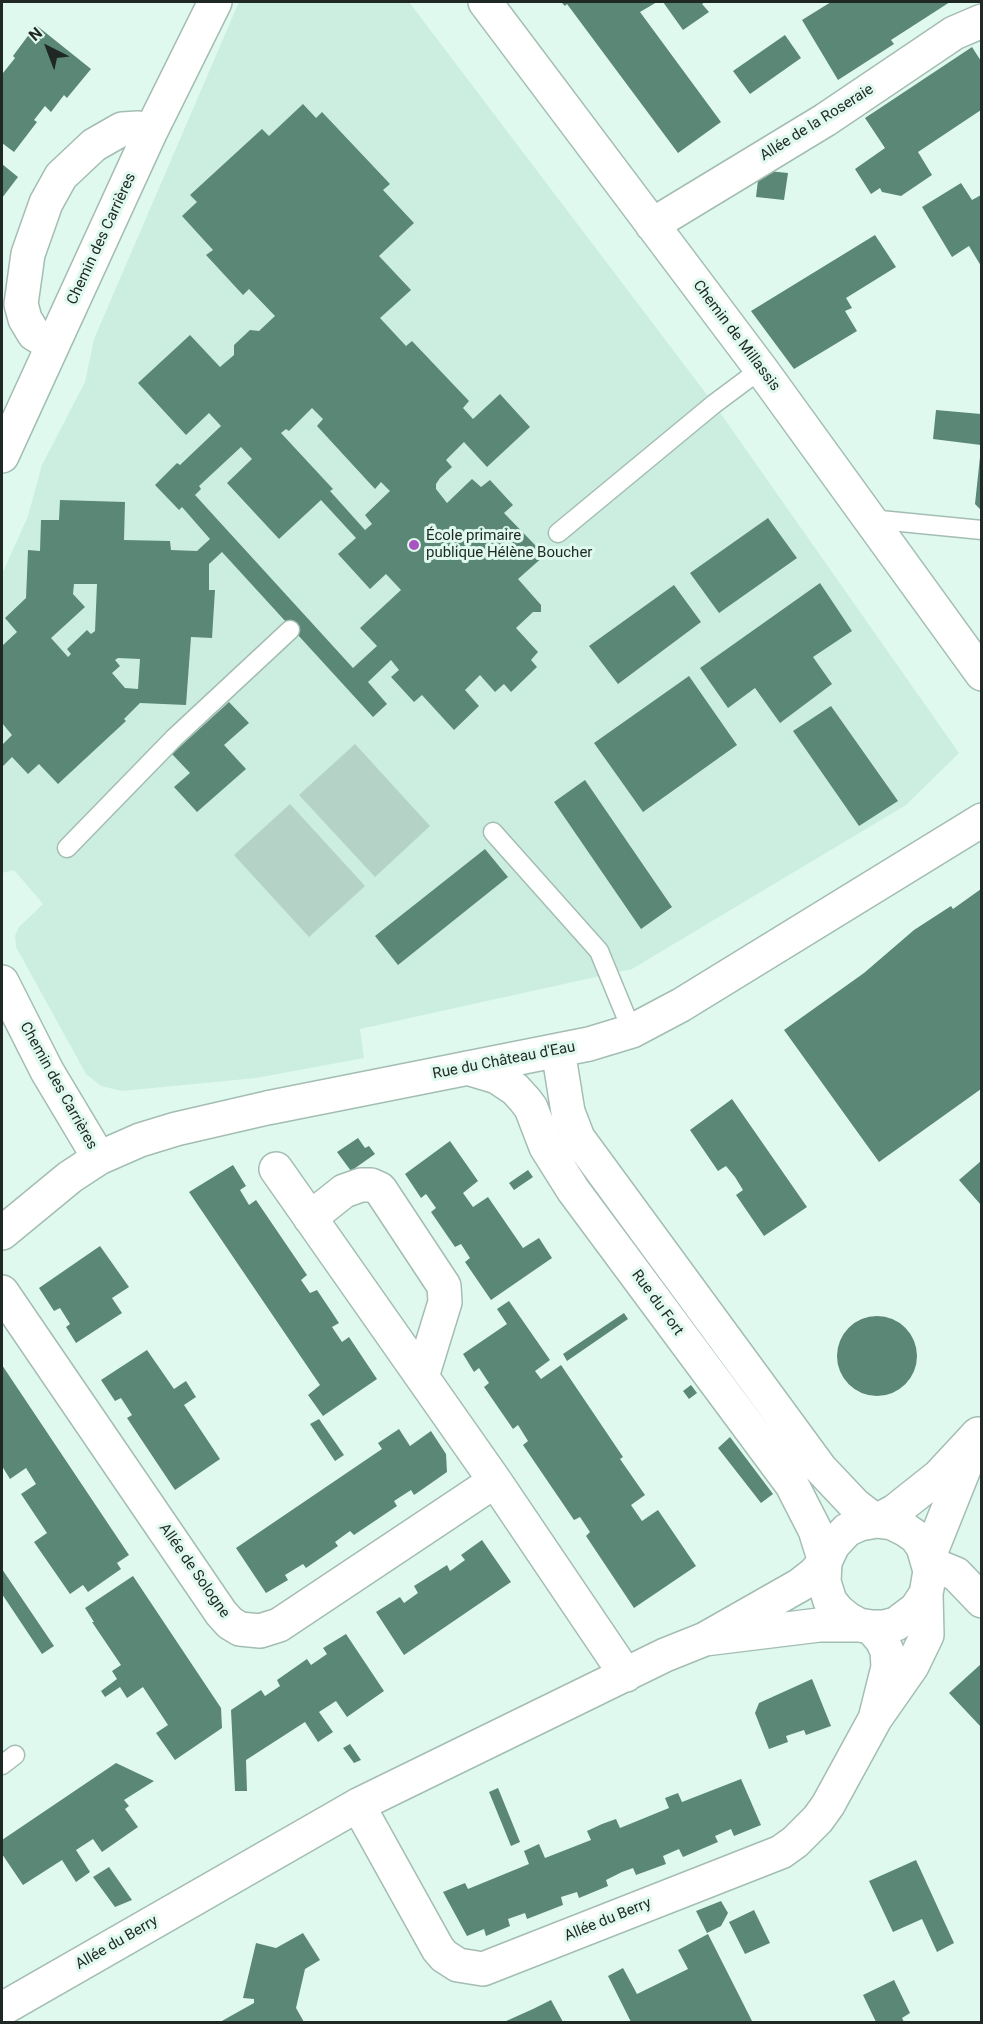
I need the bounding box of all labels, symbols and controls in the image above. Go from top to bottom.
north arrow [18,18,78,78]
text: N [25,23,46,45]
street label: Allée de la Roseraie [757,81,877,165]
street label: Chemin des Carrières [64,170,140,308]
street label: Chemin de Millassis [688,277,784,395]
place label: École primaire publique Hélène Boucher [426,527,592,562]
marker: École primaire publique Hélène Boucher [407,538,421,552]
street label: Chemin des Carrières [15,1019,101,1153]
street label: Rue du Château d'Eau [431,1038,577,1084]
street label: Rue du Fort [627,1267,687,1339]
street label: Allée de Sologne [155,1520,233,1622]
street label: Allée du Berry [562,1894,654,1946]
street label: Allée du Berry [73,1912,161,1974]

